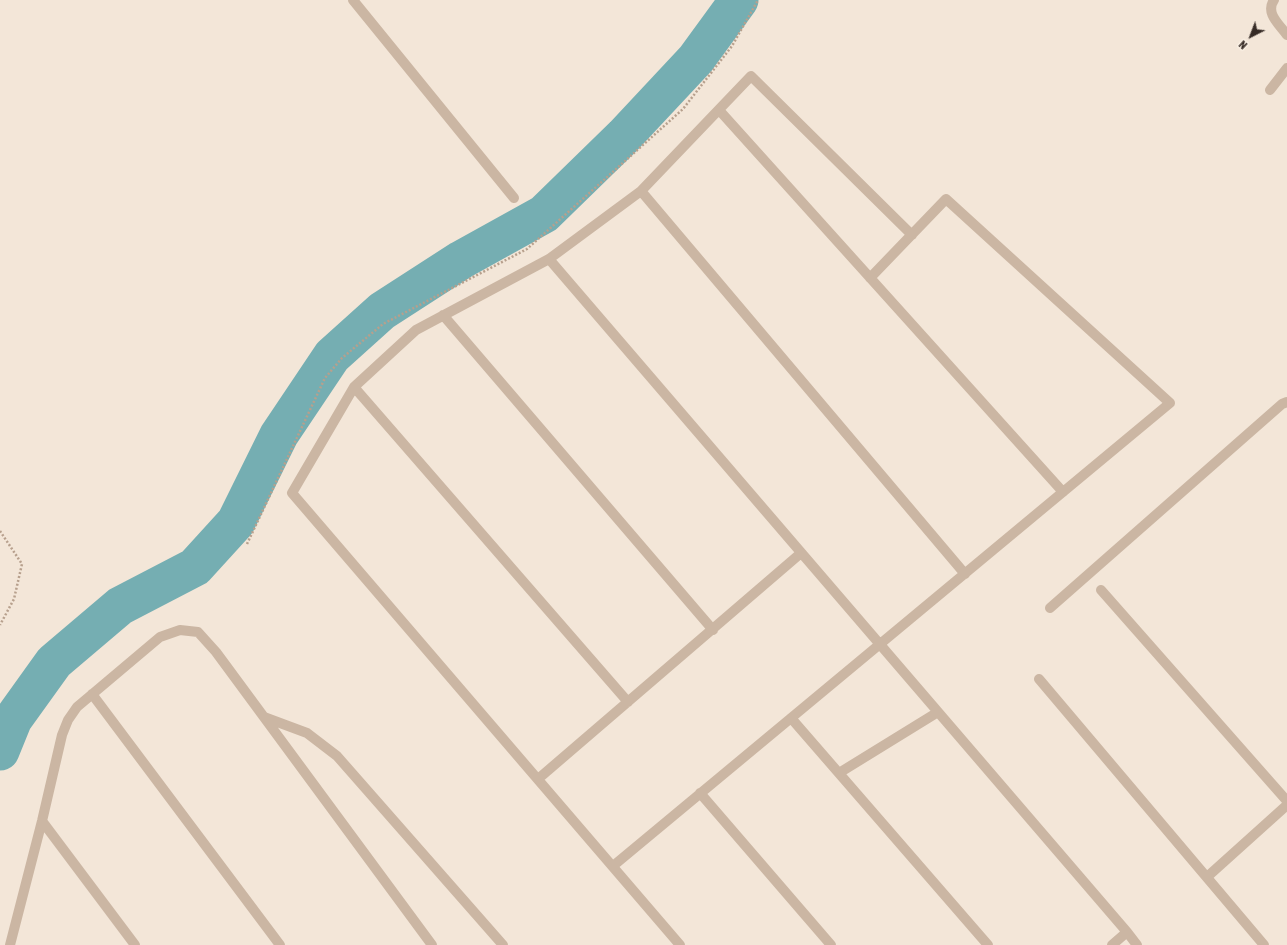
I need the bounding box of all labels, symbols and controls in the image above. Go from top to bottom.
north arrow [1231,16,1271,56]
text: N [1237,38,1249,52]

